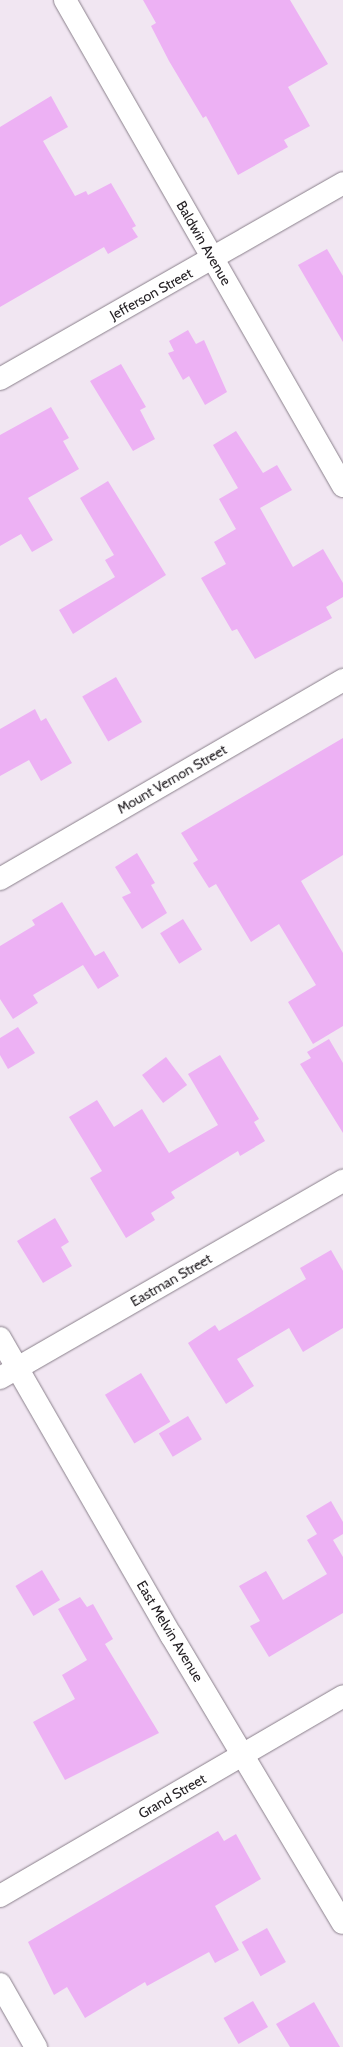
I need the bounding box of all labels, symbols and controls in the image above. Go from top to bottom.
street label: Baldwin Avenue [173,198,235,288]
street label: Jefferson Street [107,264,195,324]
street label: Mount Vernon Street [114,741,230,817]
street label: Eastman Street [127,1250,215,1310]
street label: East Melvin Avenue [133,1577,207,1685]
street label: Grand Street [135,1770,209,1822]

